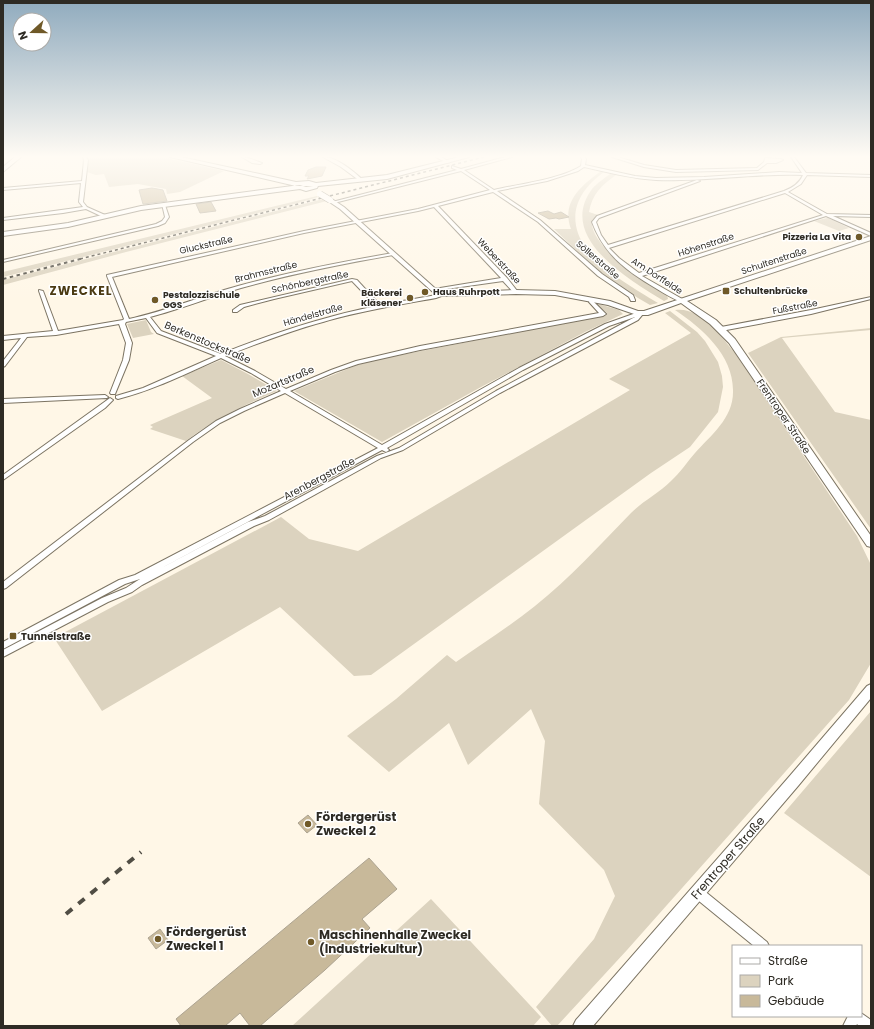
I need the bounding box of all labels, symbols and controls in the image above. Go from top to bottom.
north arrow [12,12,52,52]
text: N [14,29,32,42]
street label: Höhenstraße [676,230,736,260]
place label: Pizzeria La Vita [782,231,851,243]
marker: Pizzeria La Vita [854,232,864,242]
street label: Gluckstraße [178,233,234,257]
street label: Weberstraße [475,236,524,287]
street label: Söllerstraße [574,238,623,282]
street label: Schultenstraße [740,245,809,277]
street label: Am Dorffelde [629,255,685,297]
street label: Brahmsstraße [234,258,299,286]
street label: Schönbergstraße [270,268,350,296]
district label: ZWECKEL [50,282,113,299]
place label: Schultenbrücke [734,285,808,297]
place label: Haus Ruhrpott [433,286,500,298]
marker: Schultenbrücke [721,286,731,296]
place label: Bäckerei Kläsener [361,287,402,309]
marker: Haus Ruhrpott [420,287,430,297]
place label: Pestalozzischule GGS [163,289,240,311]
marker: Bäckerei Kläsener [405,293,415,303]
marker: Pestalozzischule GGS [150,295,160,305]
street label: Fußstraße [771,297,819,317]
street label: Händelstraße [282,301,344,329]
street label: Berkenstockstraße [162,317,253,367]
street label: Mozartstraße [250,362,317,401]
street label: Frentroper Straße [753,376,814,457]
street label: Arenbergstraße [281,453,358,504]
place label: Tunnelstraße [21,629,91,644]
marker: Tunnelstraße [8,631,18,641]
place label: Fördergerüst Zweckel 2 [316,808,396,839]
street label: Frentroper Straße [687,812,768,903]
marker: Fördergerüst Zweckel 2 [303,819,313,829]
place label: Fördergerüst Zweckel 1 [166,923,246,954]
place label: Maschinenhalle Zweckel (Industriekultur) [319,926,471,957]
marker: Fördergerüst Zweckel 1 [153,934,163,944]
marker: Maschinenhalle Zweckel (Industriekultur) [306,937,316,947]
legend [732,945,862,1017]
text: Straße [768,952,808,969]
text: Park [768,972,795,989]
text: Gebäude [768,992,824,1009]

